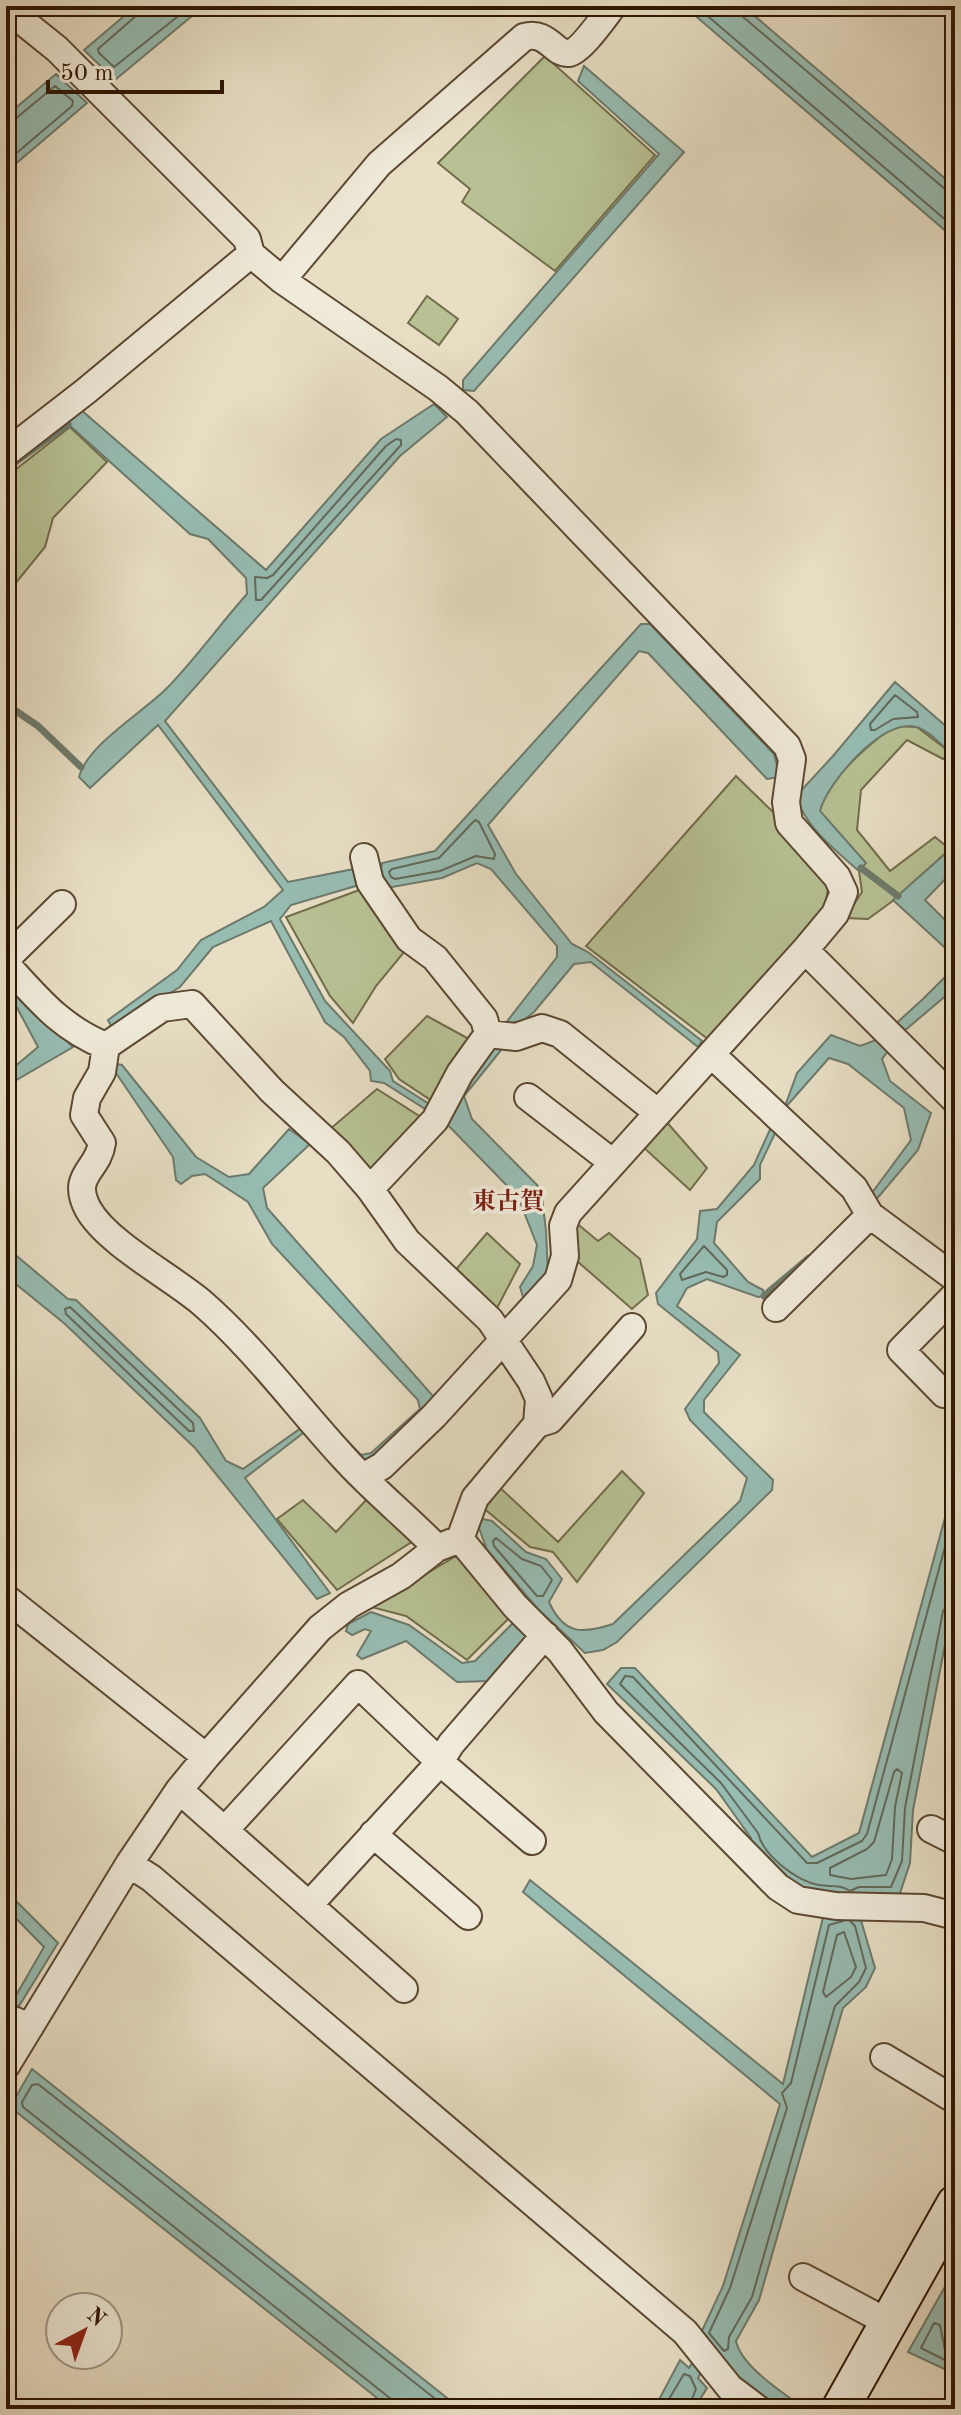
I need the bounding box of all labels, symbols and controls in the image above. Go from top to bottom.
scale bar [48,44,222,94]
text: 50 m [60,62,114,86]
district label: 東古賀 [472,1188,544,1215]
north arrow [44,2291,124,2371]
text: N [82,2304,110,2331]

